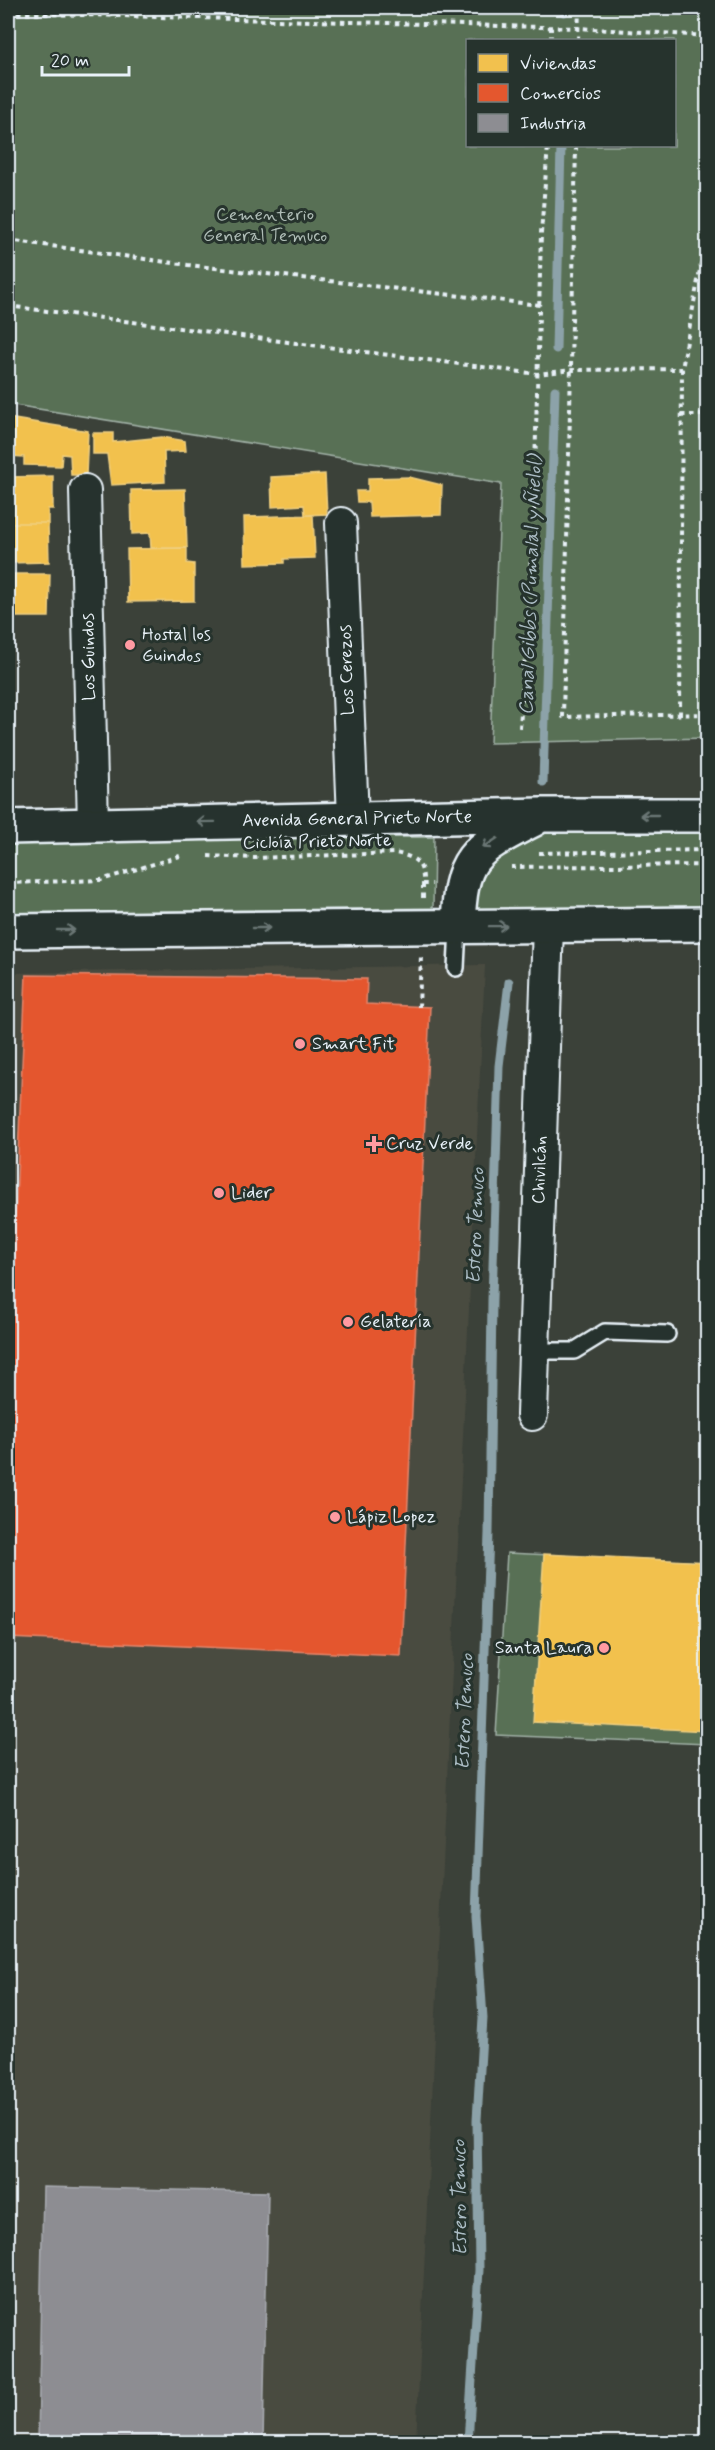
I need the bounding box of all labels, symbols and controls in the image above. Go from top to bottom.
scale bar [42,39,129,77]
legend [466,39,676,147]
text: 20 m [51,49,89,73]
text: Viviendas [520,52,596,76]
text: Comercios [520,82,601,106]
text: Industria [520,112,586,136]
park label: Cementerio General Temuco [203,203,327,248]
water label: Canal Gibbs (Pumalal y Ñielol) [513,453,549,716]
street label: Los Guindos [76,613,102,701]
place label: Hostal los Guindos [142,623,211,668]
street label: Los Cerezos [333,624,361,716]
marker: Hostal los Guindos [123,638,137,652]
street label: Avenida General Prieto Norte [242,805,472,833]
one-way arrow [640,809,660,821]
one-way arrow [196,816,216,828]
street label: Cicloía Prieto Norte [242,829,392,855]
one-way arrow [482,837,498,849]
one-way arrow [487,920,507,932]
one-way arrow [250,923,270,934]
one-way arrow [55,924,75,936]
place label: Smart Fit [312,1032,395,1056]
marker: Smart Fit [293,1037,307,1051]
place label: Cruz Verde [386,1132,473,1156]
street label: Chivilcán [527,1135,553,1205]
marker: Cruz Verde [367,1137,381,1151]
water label: Estero Temuco [460,1166,492,1285]
place label: Lider [231,1181,272,1205]
marker: Lider [212,1186,226,1200]
place label: Gelatería [360,1310,432,1334]
marker: Gelatería [341,1315,355,1329]
place label: Lápiz Lopez [347,1505,436,1529]
marker: Lápiz Lopez [328,1510,342,1524]
place label: Santa Laura [495,1636,592,1660]
marker: Santa Laura [597,1641,611,1655]
water label: Estero Temuco [449,1652,481,1771]
water label: Estero Temuco [445,2138,475,2256]

